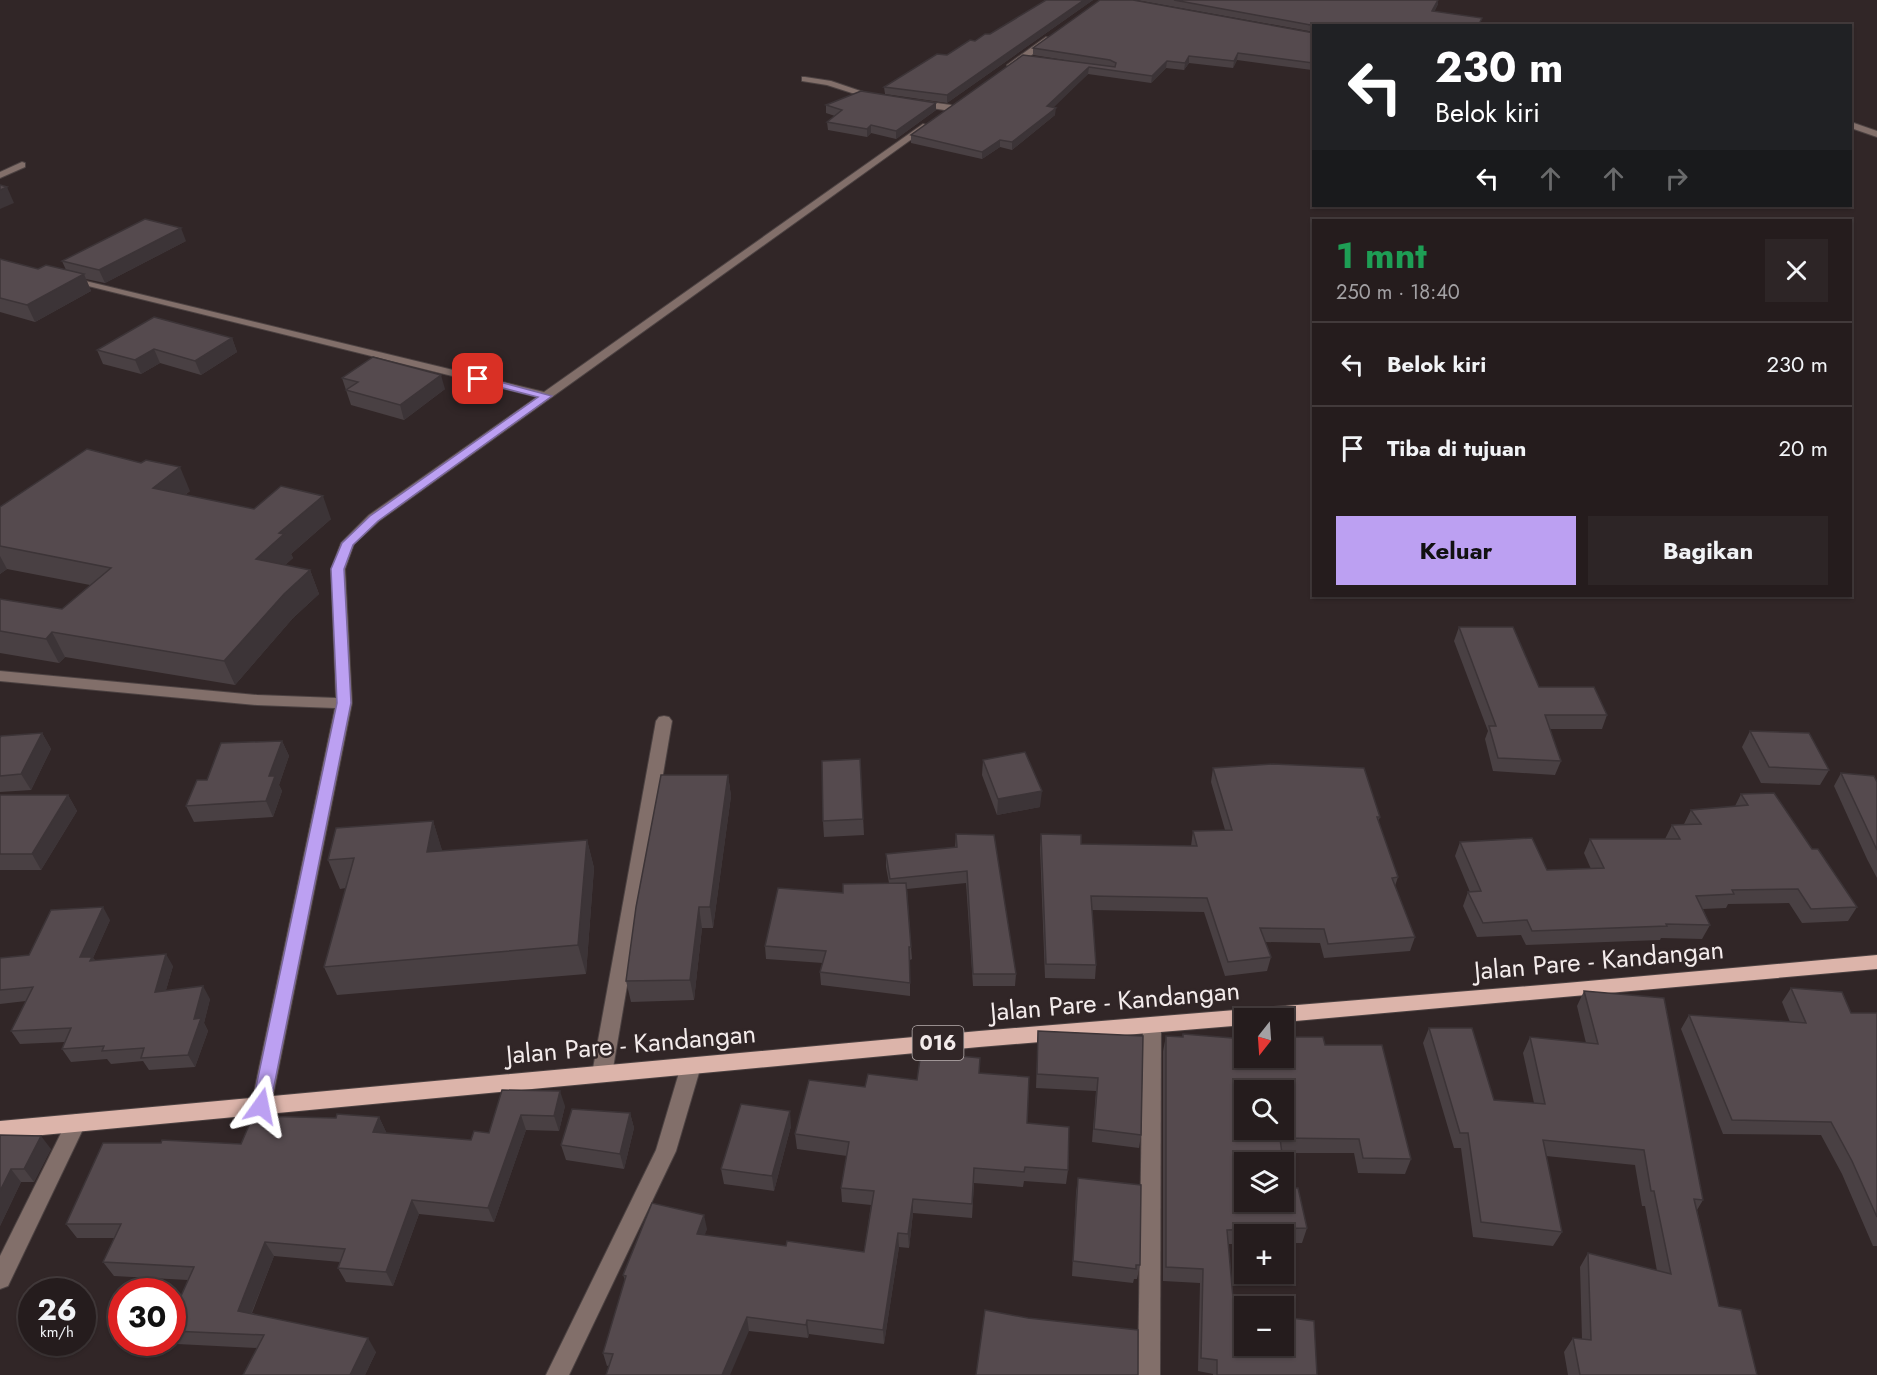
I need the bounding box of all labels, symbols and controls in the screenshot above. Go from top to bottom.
text: 230 m [1435,37,1563,98]
icon: left [1336,48,1414,126]
text: Belok kiri [1435,93,1540,132]
icon: left [1471,162,1504,195]
icon: ahead [1534,162,1567,195]
icon: ahead [1597,162,1630,195]
icon: right [1660,162,1693,195]
text: 1 mnt [1336,229,1427,281]
button: close [1765,239,1828,302]
text: 250 m · 18:40 [1336,278,1460,307]
icon: left [1336,348,1369,381]
text: Belok kiri [1387,348,1486,380]
text: 230 m [1767,348,1828,380]
pin [452,353,503,404]
icon: arrive [461,362,494,395]
icon: arrive [1336,432,1369,465]
text: Tiba di tujuan [1387,432,1526,464]
text: 20 m [1779,432,1828,464]
button: Keluar [1336,516,1576,585]
button: Bagikan [1588,516,1828,585]
street label: Jalan Pare - Kandangan [1470,930,1725,990]
street label: Jalan Pare - Kandangan [986,971,1241,1031]
north arrow [1234,1008,1294,1068]
map controls [1234,1008,1294,1356]
street label: Jalan Pare - Kandangan [502,1014,757,1074]
road number: 016 [912,1026,964,1060]
position arrow [229,1074,293,1138]
button: search [1234,1080,1294,1140]
button: layers [1234,1152,1294,1212]
button: + [1234,1224,1294,1284]
speed limit sign: 30 [108,1278,186,1356]
text: 26 [37,1288,77,1331]
button: − [1234,1296,1294,1356]
text: km/h [40,1321,74,1343]

